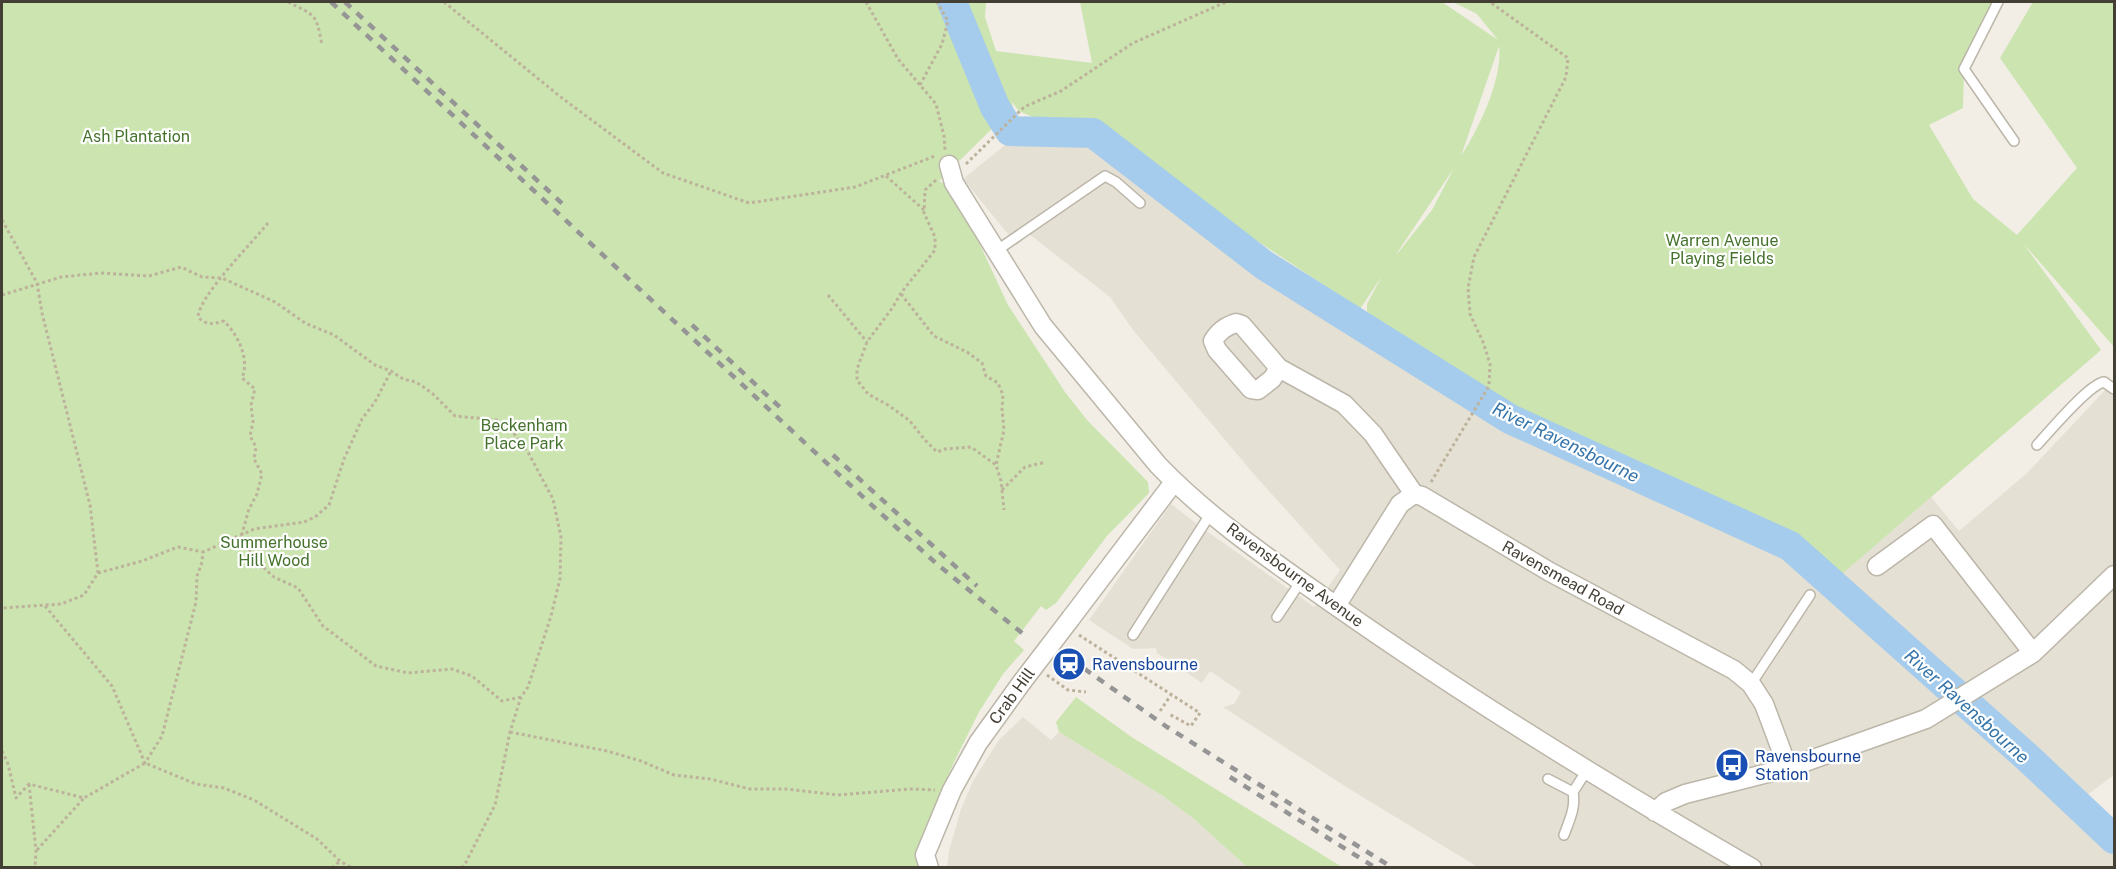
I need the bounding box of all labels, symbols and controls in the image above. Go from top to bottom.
park label: Ash Plantation [82,127,190,146]
park label: Warren Avenue Playing Fields [1666,231,1778,268]
water label: River Ravensbourne [1489,397,1643,487]
park label: Beckenham Place Park [480,416,568,453]
street label: Ravensbourne Avenue [1223,519,1367,631]
park label: Summerhouse Hill Wood [220,533,328,570]
street label: Ravensmead Road [1499,537,1627,619]
water label: River Ravensbourne [1900,645,2034,768]
station icon: Ravensbourne [1051,646,1087,682]
place label: Ravensbourne [1092,655,1198,674]
street label: Crab Hill [985,664,1039,728]
bus stop icon: Ravensbourne Station [1714,747,1750,783]
place label: Ravensbourne Station [1755,747,1861,784]

